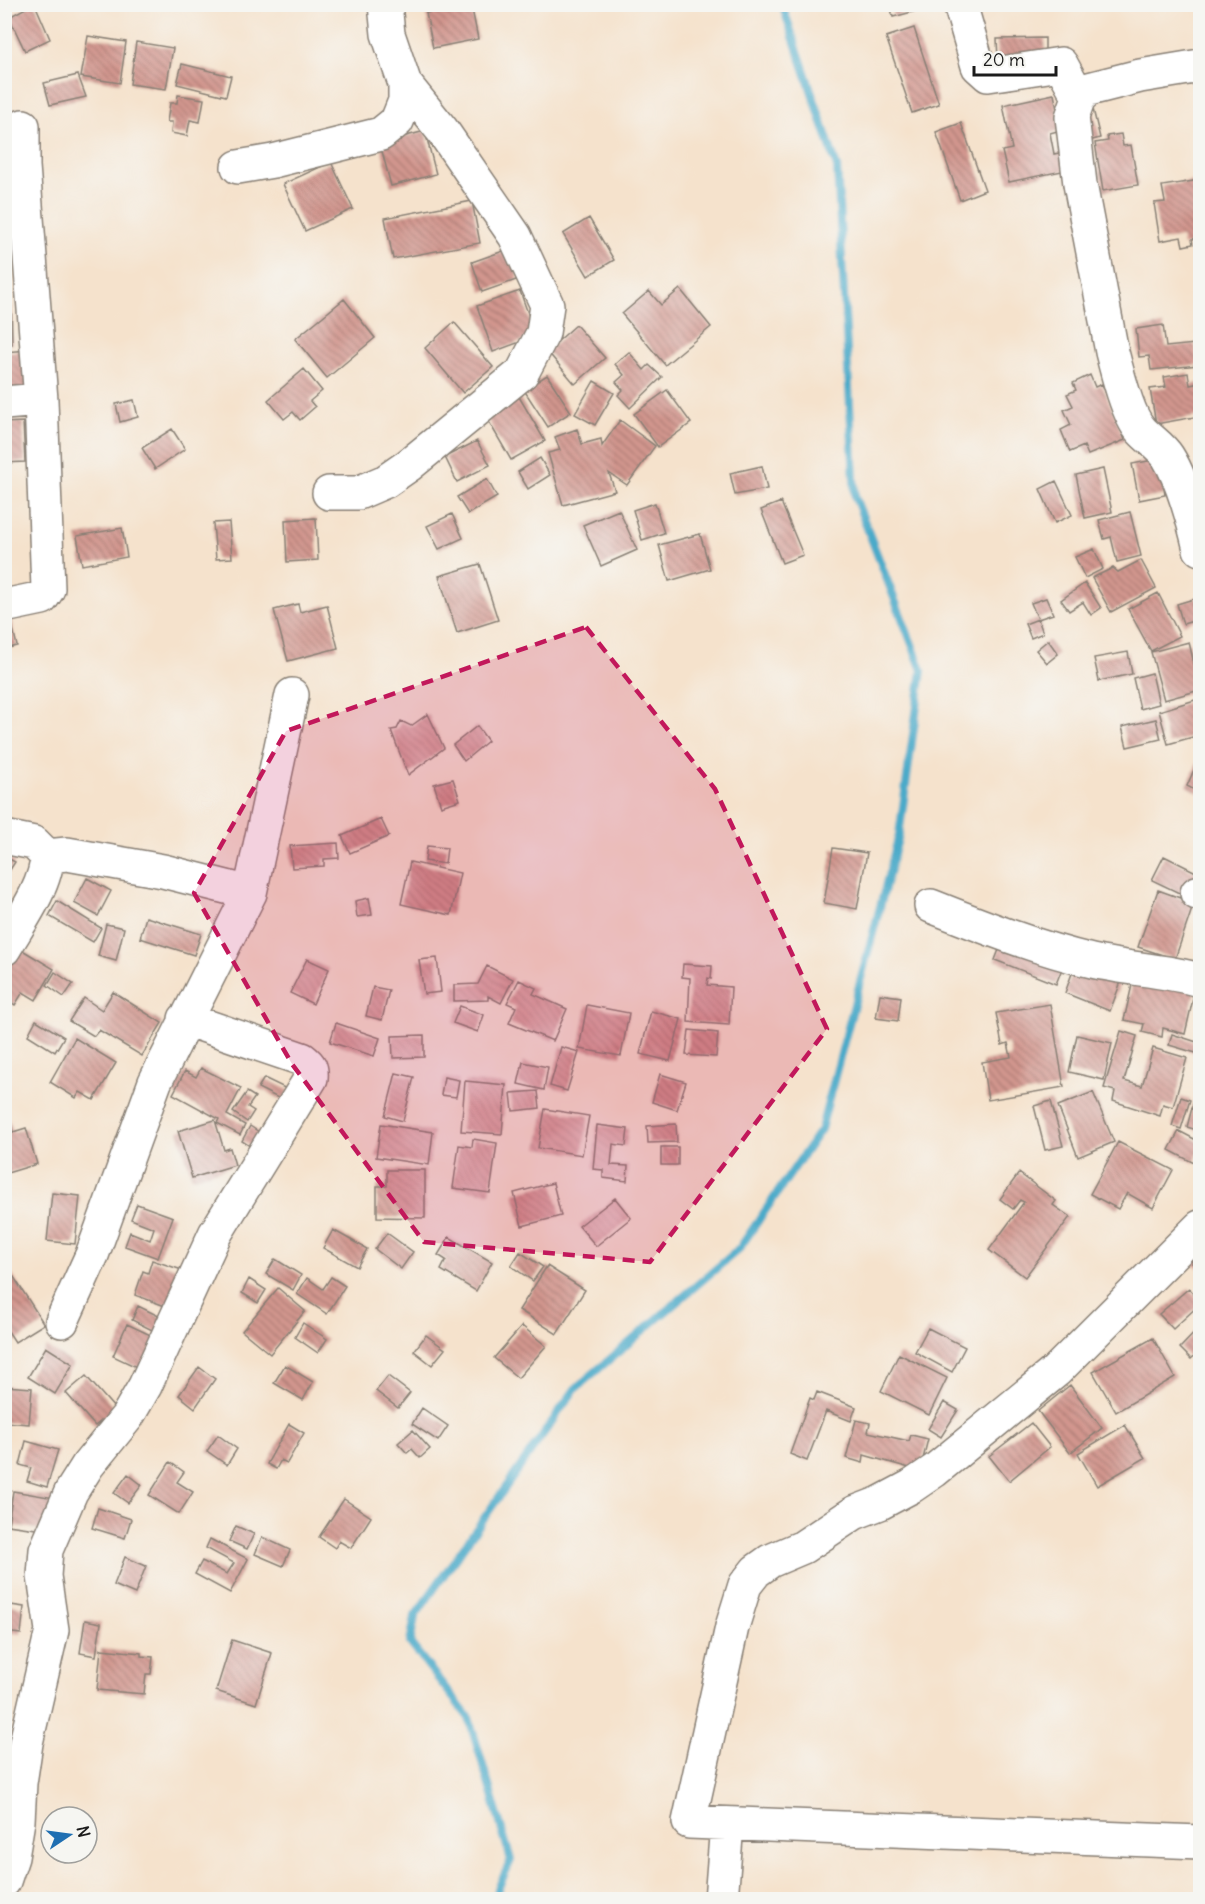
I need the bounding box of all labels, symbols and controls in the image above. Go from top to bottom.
scale bar [974,39,1056,77]
text: 20 m [983,48,1025,71]
north arrow [39,1805,99,1865]
text: N [73,1824,95,1839]

